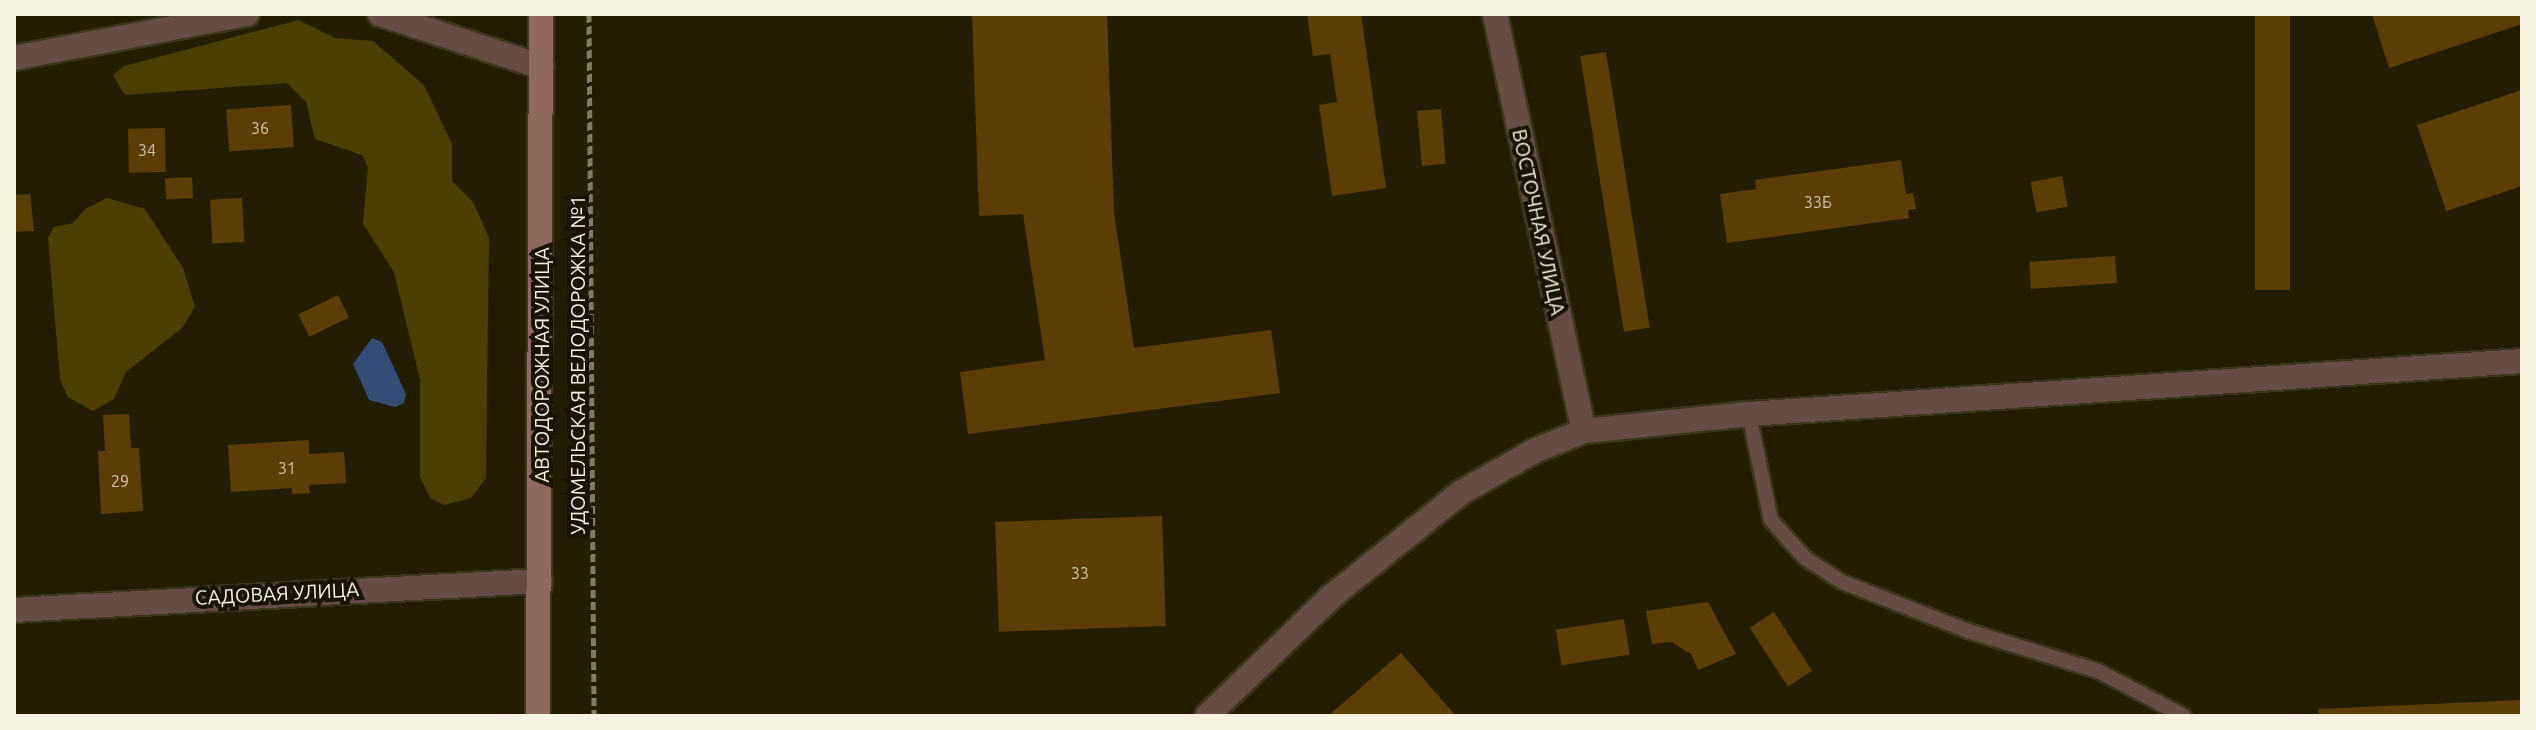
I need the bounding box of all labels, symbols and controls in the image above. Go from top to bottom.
house number: 36 [251,118,269,138]
street label: ВОСТОЧНАЯ УЛИЦА [1508,127,1570,317]
house number: 34 [138,140,156,160]
house number: 33Б [1804,192,1832,212]
street label: УДОМЕЛЬСКАЯ ВЕЛОДОРОЖКА №1 [565,195,589,535]
street label: АВТОДОРОЖНАЯ УЛИЦА [529,247,553,483]
house number: 31 [278,458,296,478]
house number: 29 [111,471,129,491]
house number: 33 [1071,563,1089,583]
street label: САДОВАЯ УЛИЦА [194,577,360,609]

